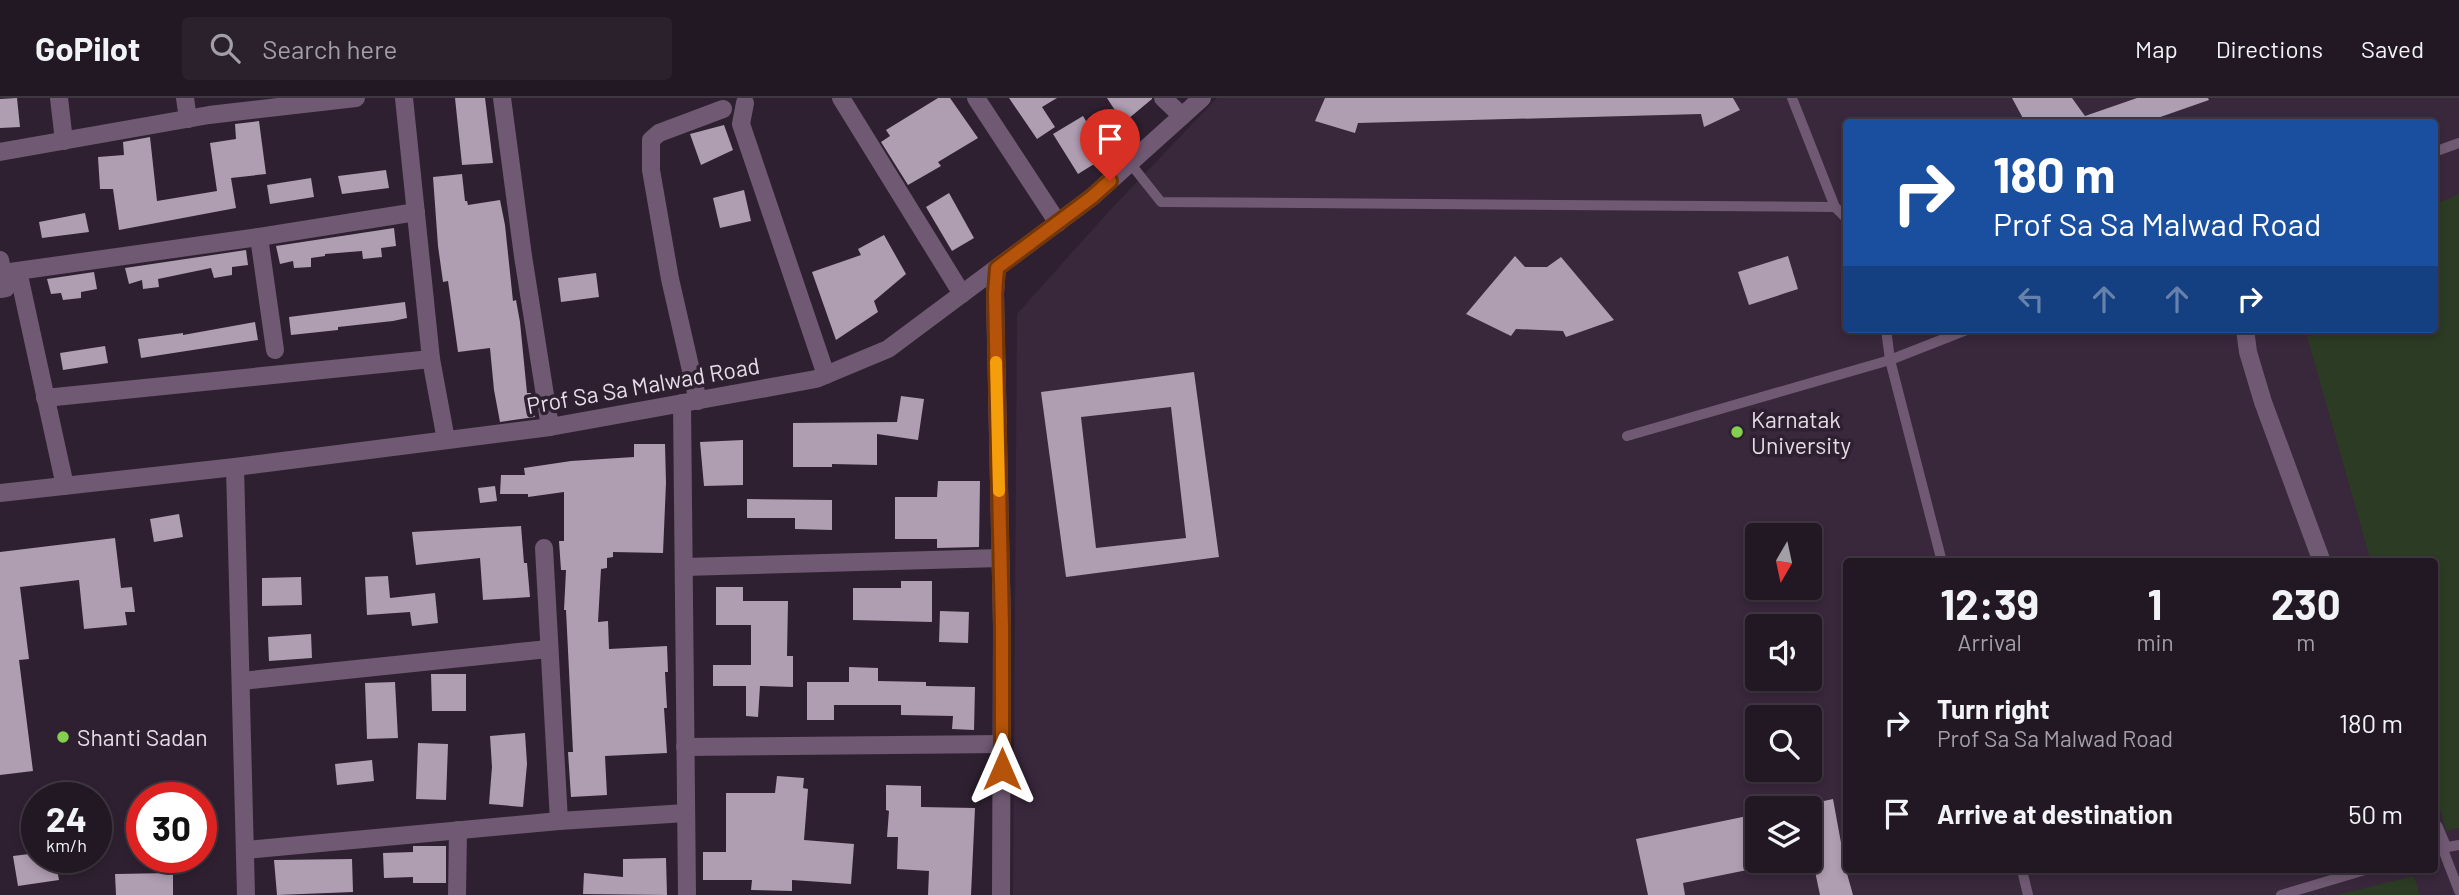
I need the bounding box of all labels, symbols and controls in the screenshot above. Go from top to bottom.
search box [182,17,672,80]
text: GoPilot [35,28,140,68]
icon: search [206,29,244,67]
text: Search here [262,33,397,64]
text: Map [2135,34,2178,63]
text: Directions [2216,34,2323,63]
text: Saved [2361,34,2424,63]
pin [1080,109,1140,181]
icon: arrive [1091,120,1129,158]
text: 180 m [1993,144,2116,203]
icon: right [1878,147,1969,238]
text: Prof Sa Sa Malwad Road [1993,204,2322,242]
icon: left [2012,280,2050,318]
icon: ahead [2085,280,2123,318]
icon: ahead [2158,280,2196,318]
icon: right [2231,280,2269,318]
street label: Prof Sa Sa Malwad Road [524,351,762,419]
place label: Karnatak University [1751,405,1852,459]
marker: Karnatak University [1729,424,1745,440]
north arrow [1745,523,1822,600]
map controls [1745,523,1822,873]
text: 12:39 [1940,578,2039,628]
text: 1 [2148,578,2162,628]
text: 230 [2271,578,2341,628]
button: sound [1745,614,1822,691]
text: Arrival [1958,628,2022,656]
text: min [2136,628,2174,656]
text: m [2296,628,2315,656]
text: Turn right [1937,693,2050,724]
icon: right [1878,704,1916,742]
button: search [1745,705,1822,782]
text: 180 m [2339,707,2403,738]
place label: Shanti Sadan [77,723,208,751]
text: Prof Sa Sa Malwad Road [1937,724,2173,752]
marker: Shanti Sadan [55,729,71,745]
position arrow [965,732,1039,806]
speed limit sign: 30 [126,782,217,873]
icon: arrive [1878,795,1916,833]
button: layers [1745,796,1822,873]
text: 24 [46,797,87,839]
text: Arrive at destination [1937,798,2173,829]
text: 50 m [2348,798,2403,829]
text: km/h [46,834,87,856]

